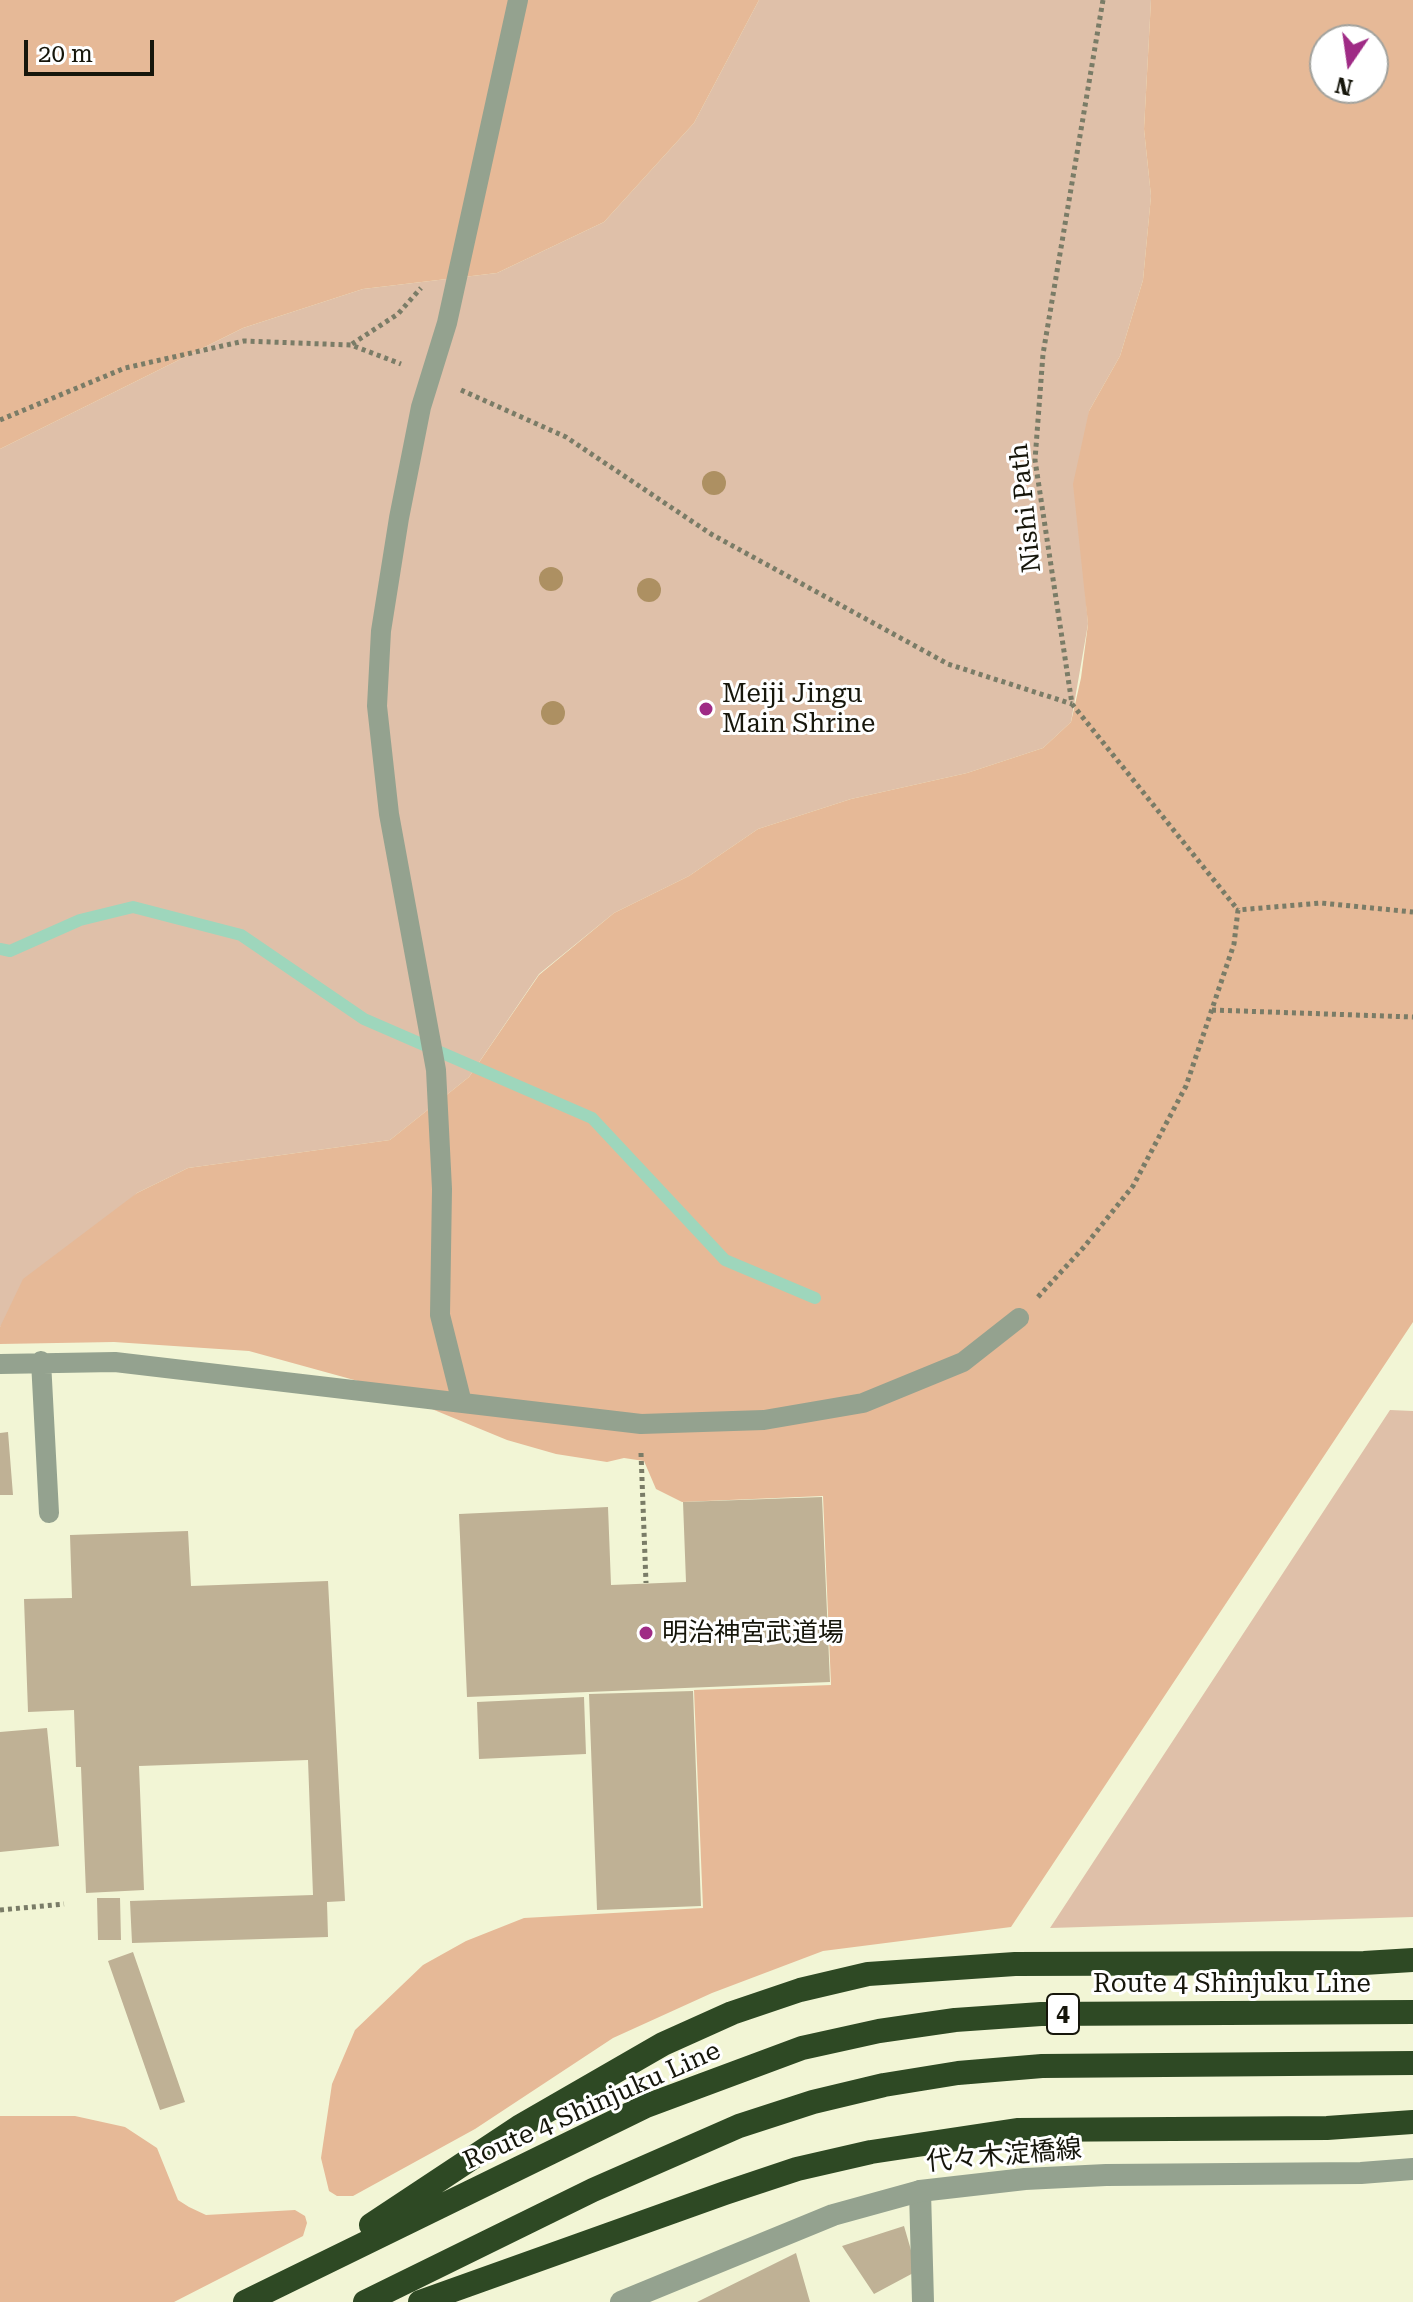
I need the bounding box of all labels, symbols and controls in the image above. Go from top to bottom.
scale bar [28,24,158,74]
north arrow [1309,24,1389,104]
text: 20 m [38,40,93,68]
text: N [1333,72,1355,100]
street label: Nishi Path [1004,442,1048,574]
place label: Meiji Jingu Main Shrine [722,678,875,740]
marker: Meiji Jingu Main Shrine [697,700,715,718]
place label: 明治神宮武道場 [662,1617,844,1649]
marker: 明治神宮武道場 [637,1624,655,1642]
street label: Route 4 Shinjuku Line [1093,1968,1371,2000]
road number: 4 [1047,1994,1079,2034]
street label: Route 4 Shinjuku Line [459,2035,725,2177]
street label: 代々木淀橋線 [925,2134,1083,2178]

